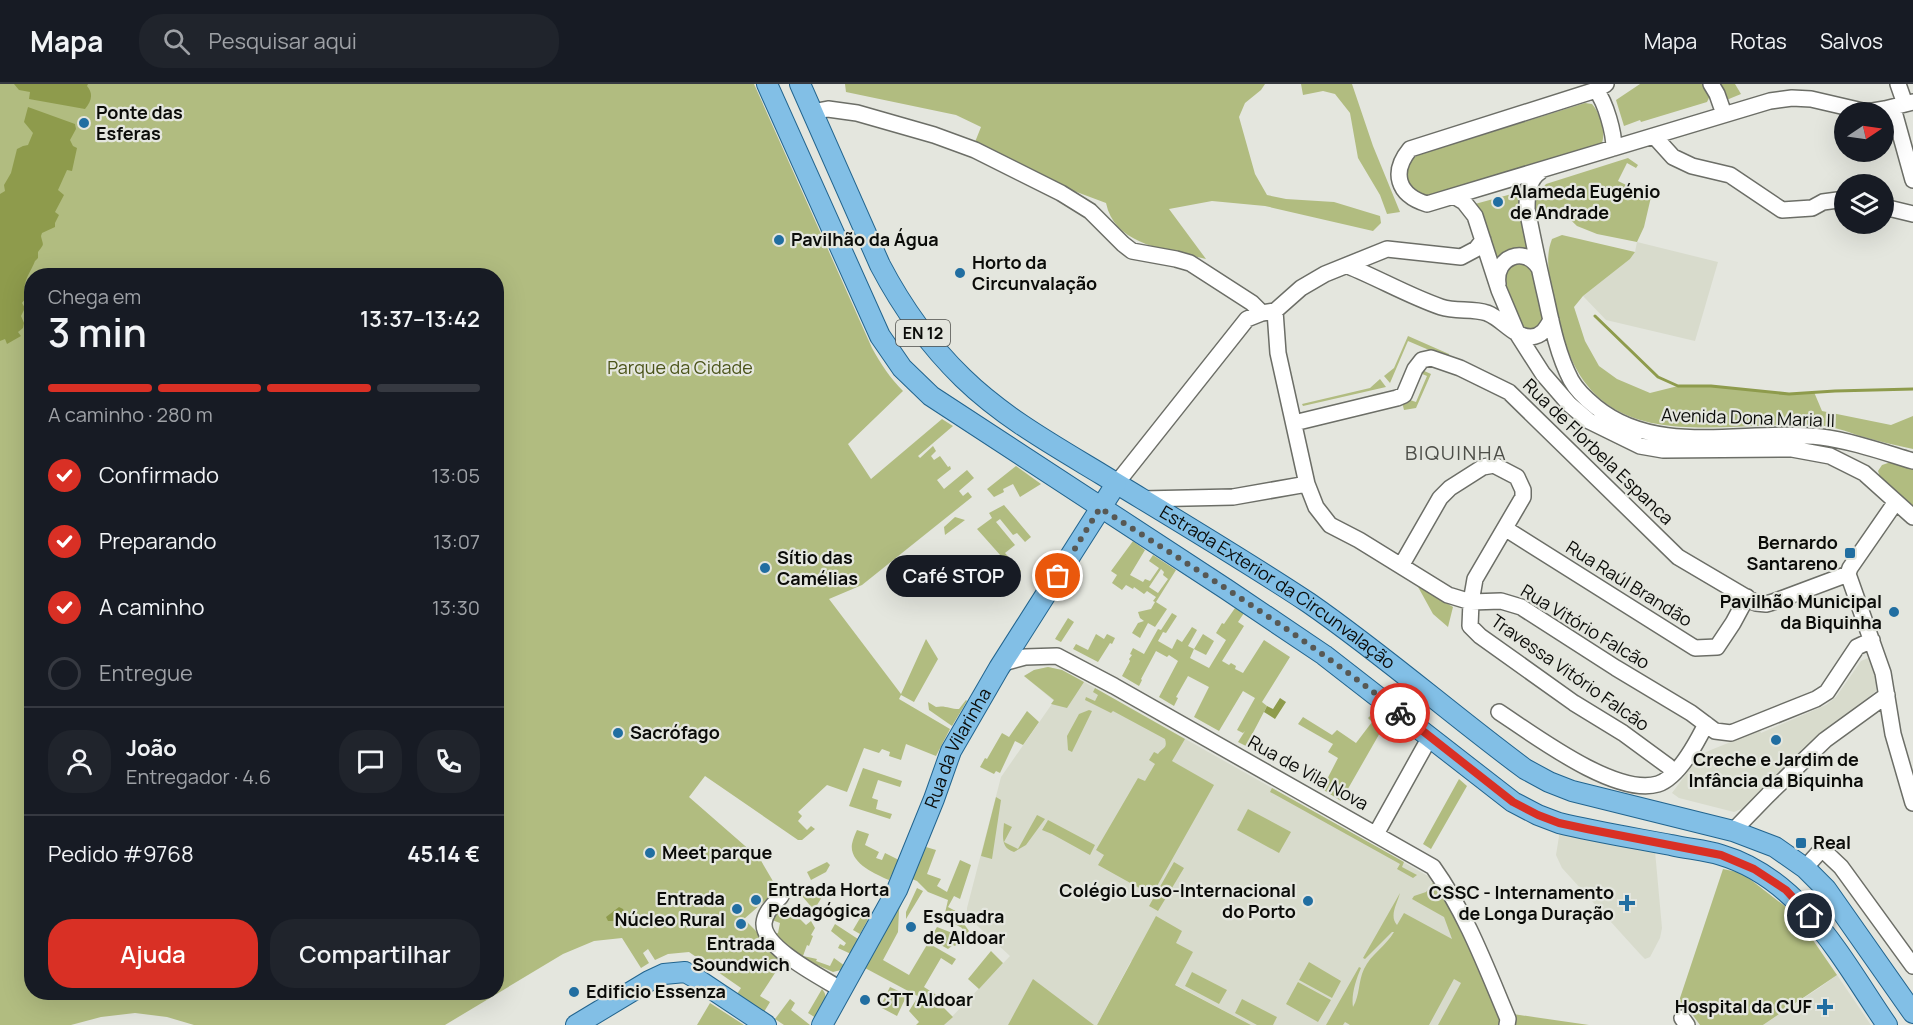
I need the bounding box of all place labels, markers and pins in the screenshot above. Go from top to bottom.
place label: Ponte das Esferas [96,100,183,145]
marker: Ponte das Esferas [77,116,91,130]
place label: Alameda Eugénio de Andrade [1510,179,1660,224]
marker: Alameda Eugénio de Andrade [1491,195,1505,209]
place label: Pavilhão da Água [791,227,939,251]
marker: Pavilhão da Água [772,233,786,247]
place label: Horto da Circunvalação [972,250,1097,295]
marker: Horto da Circunvalação [953,266,967,280]
place label: Bernardo Santareno [1747,530,1838,575]
place label: Sítio das Camélias [777,545,858,590]
marker: Bernardo Santareno [1843,546,1857,560]
pin [1032,550,1083,601]
callout: Café STOP [887,555,1022,597]
marker: Sítio das Camélias [758,561,772,575]
place label: Pavilhão Municipal da Biquinha [1720,589,1882,634]
marker: Pavilhão Municipal da Biquinha [1887,605,1901,619]
place label: Sacrófago [630,720,720,744]
marker: Sacrófago [611,726,625,740]
marker: Creche e Jardim de Infância da Biquinha [1769,733,1783,747]
place label: Creche e Jardim de Infância da Biquinha [1688,747,1864,792]
place label: Real [1813,830,1851,854]
marker: Real [1794,836,1808,850]
place label: Meet parque [662,840,772,864]
marker: Meet parque [643,846,657,860]
place label: Entrada Horta Pedagógica [768,877,889,922]
place label: Colégio Luso-Internacional do Porto [1059,878,1296,923]
place label: CSSC - Internamento de Longa Duração [1429,880,1614,925]
place label: Entrada Núcleo Rural [615,886,725,931]
pin [1784,890,1835,941]
marker: Entrada Horta Pedagógica [749,893,763,907]
marker: Colégio Luso-Internacional do Porto [1301,894,1315,908]
marker: CSSC - Internamento de Longa Duração [1618,894,1636,912]
marker: Entrada Núcleo Rural [730,902,744,916]
place label: Esquadra de Aldoar [923,904,1005,949]
marker: Entrada Soundwich [734,917,748,931]
marker: Esquadra de Aldoar [904,920,918,934]
place label: Entrada Soundwich [692,931,790,976]
place label: Edificio Essenza [586,979,726,1003]
marker: Edificio Essenza [567,985,581,999]
place label: CTT Aldoar [877,987,973,1011]
marker: CTT Aldoar [858,993,872,1007]
place label: Hospital da CUF [1675,994,1813,1018]
marker: Hospital da CUF [1816,998,1834,1016]

